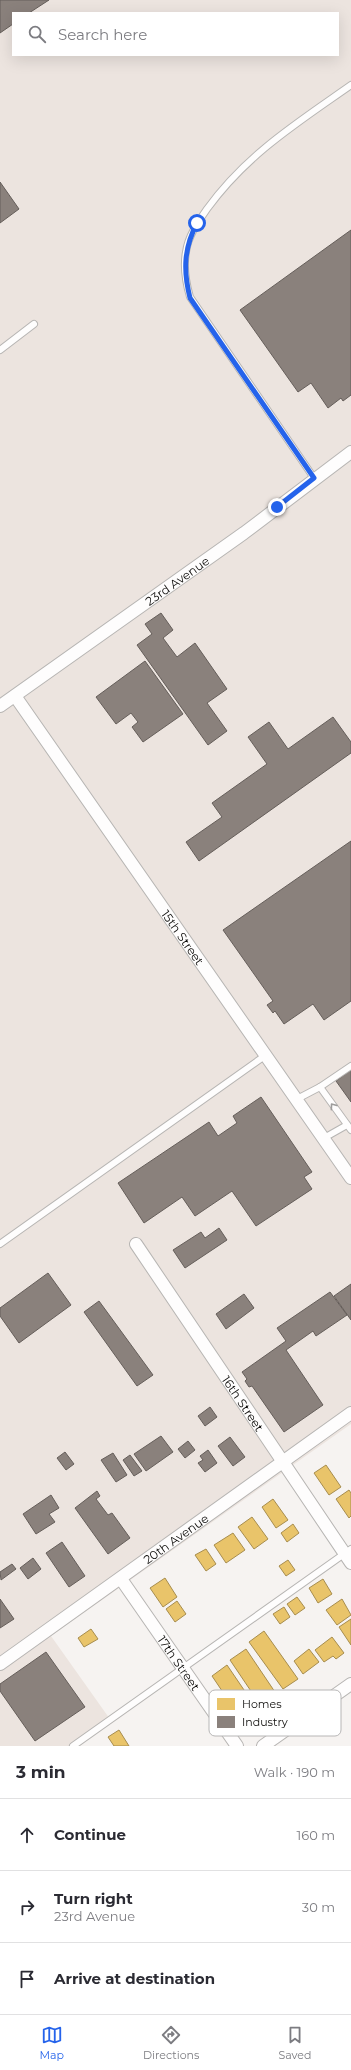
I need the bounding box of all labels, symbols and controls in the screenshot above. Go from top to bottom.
search box [12,12,339,56]
icon: search [26,23,48,45]
text: Search here [58,25,147,44]
route start [188,214,206,232]
route end [268,498,286,516]
street label: 23rd Avenue [142,553,212,608]
street label: 15th Street [159,907,208,968]
one-way arrow [330,1103,338,1110]
street label: 16th Street [219,1372,268,1434]
street label: 20th Avenue [140,1510,211,1567]
street label: 17th Street [155,1632,204,1693]
legend [209,1690,341,1736]
text: Homes [242,1697,282,1711]
text: Industry [242,1715,288,1729]
text: 3 min [16,1762,66,1782]
text: Walk · 190 m [254,1764,335,1780]
icon: ahead [16,1824,38,1846]
text: Continue [54,1825,126,1844]
text: 160 m [297,1827,335,1843]
text: Turn right [54,1889,133,1908]
icon: right [16,1896,38,1918]
text: 30 m [302,1899,335,1915]
text: 23rd Avenue [54,1908,135,1924]
icon: arrive [16,1968,38,1990]
text: Arrive at destination [54,1969,215,1988]
tab: Map [40,2024,64,2062]
tab: Directions [143,2024,199,2062]
tab: Saved [278,2024,311,2062]

